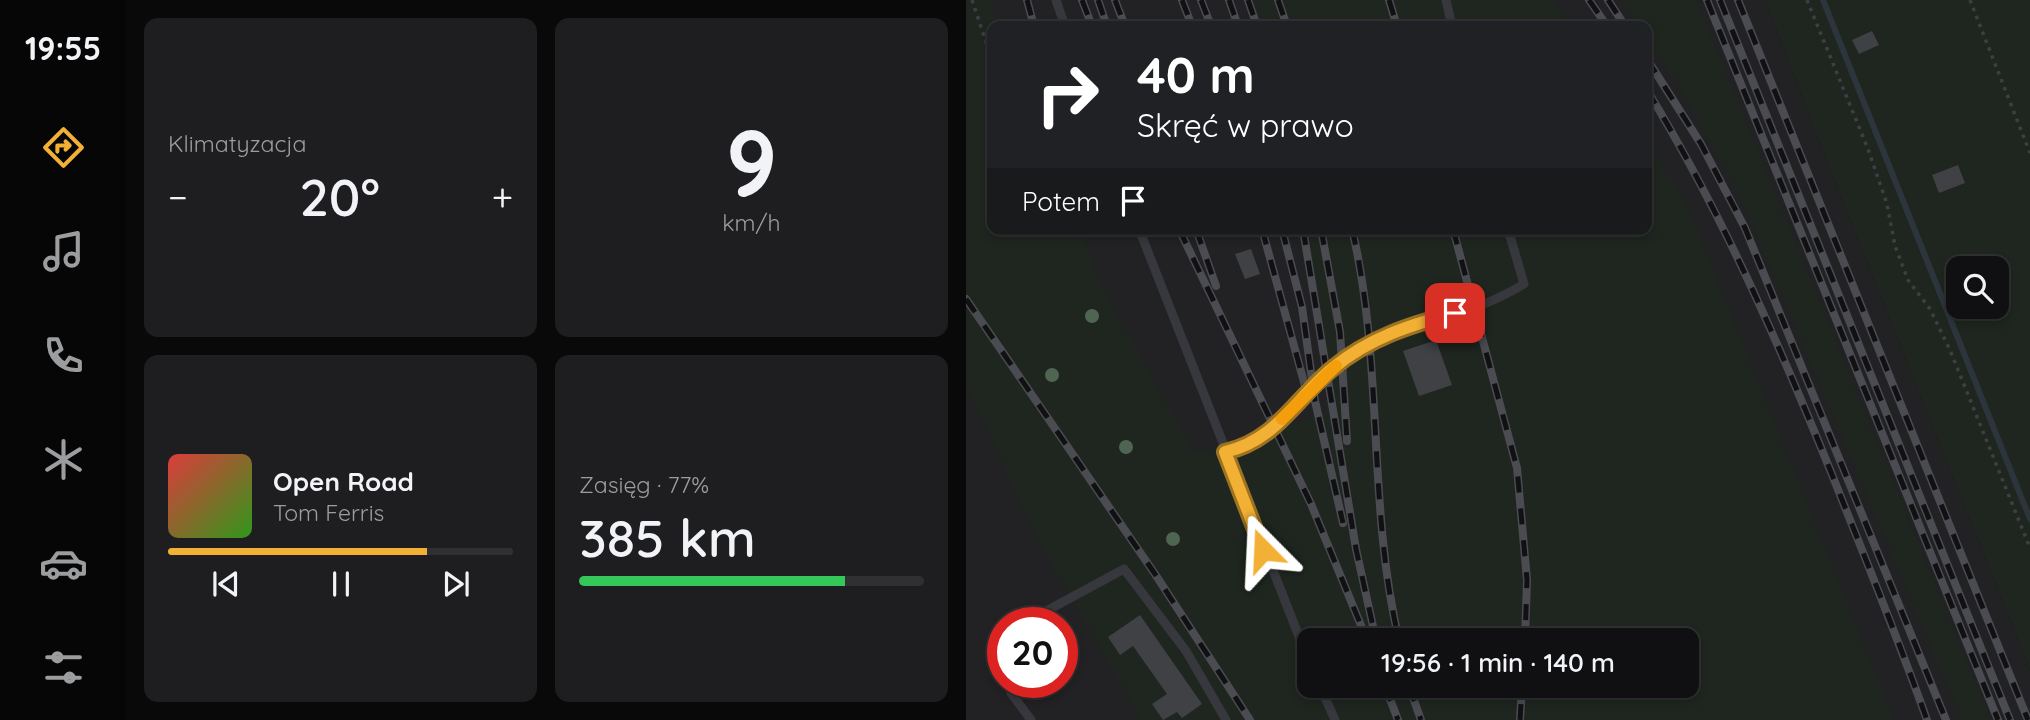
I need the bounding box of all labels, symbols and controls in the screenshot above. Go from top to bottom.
text: 19:55 [25,28,101,68]
text: 40 m [1137,44,1255,105]
icon: right [1022,49,1113,140]
text: 9 [726,105,777,219]
text: Skręć w prawo [1137,105,1354,145]
icon: directions [39,123,88,172]
text: Klimatyzacja [168,129,307,158]
text: 20° [299,164,380,229]
text: − [168,173,188,221]
text: + [492,173,513,221]
icon: arrive [1114,182,1152,220]
text: Potem [1022,185,1100,218]
text: km/h [722,208,781,237]
icon: music [39,227,88,276]
map controls [1946,256,2009,319]
button: search [1946,256,2009,319]
pin [1425,283,1485,343]
icon: arrive [1436,294,1474,332]
icon: phone [39,331,88,380]
icon: climate [39,435,88,484]
text: Open Road [273,465,414,498]
text: Zasięg · 77% [579,470,709,499]
text: Tom Ferris [273,498,384,527]
text: 385 km [579,505,756,570]
position arrow [1226,513,1300,587]
icon: car [39,539,88,588]
icon: previous [207,565,245,603]
icon: pause [322,565,360,603]
icon: next [437,565,475,603]
speed limit sign: 20 [987,607,1078,698]
icon: filters [39,643,88,692]
text: 19:56 · 1 min · 140 m [1381,646,1615,679]

